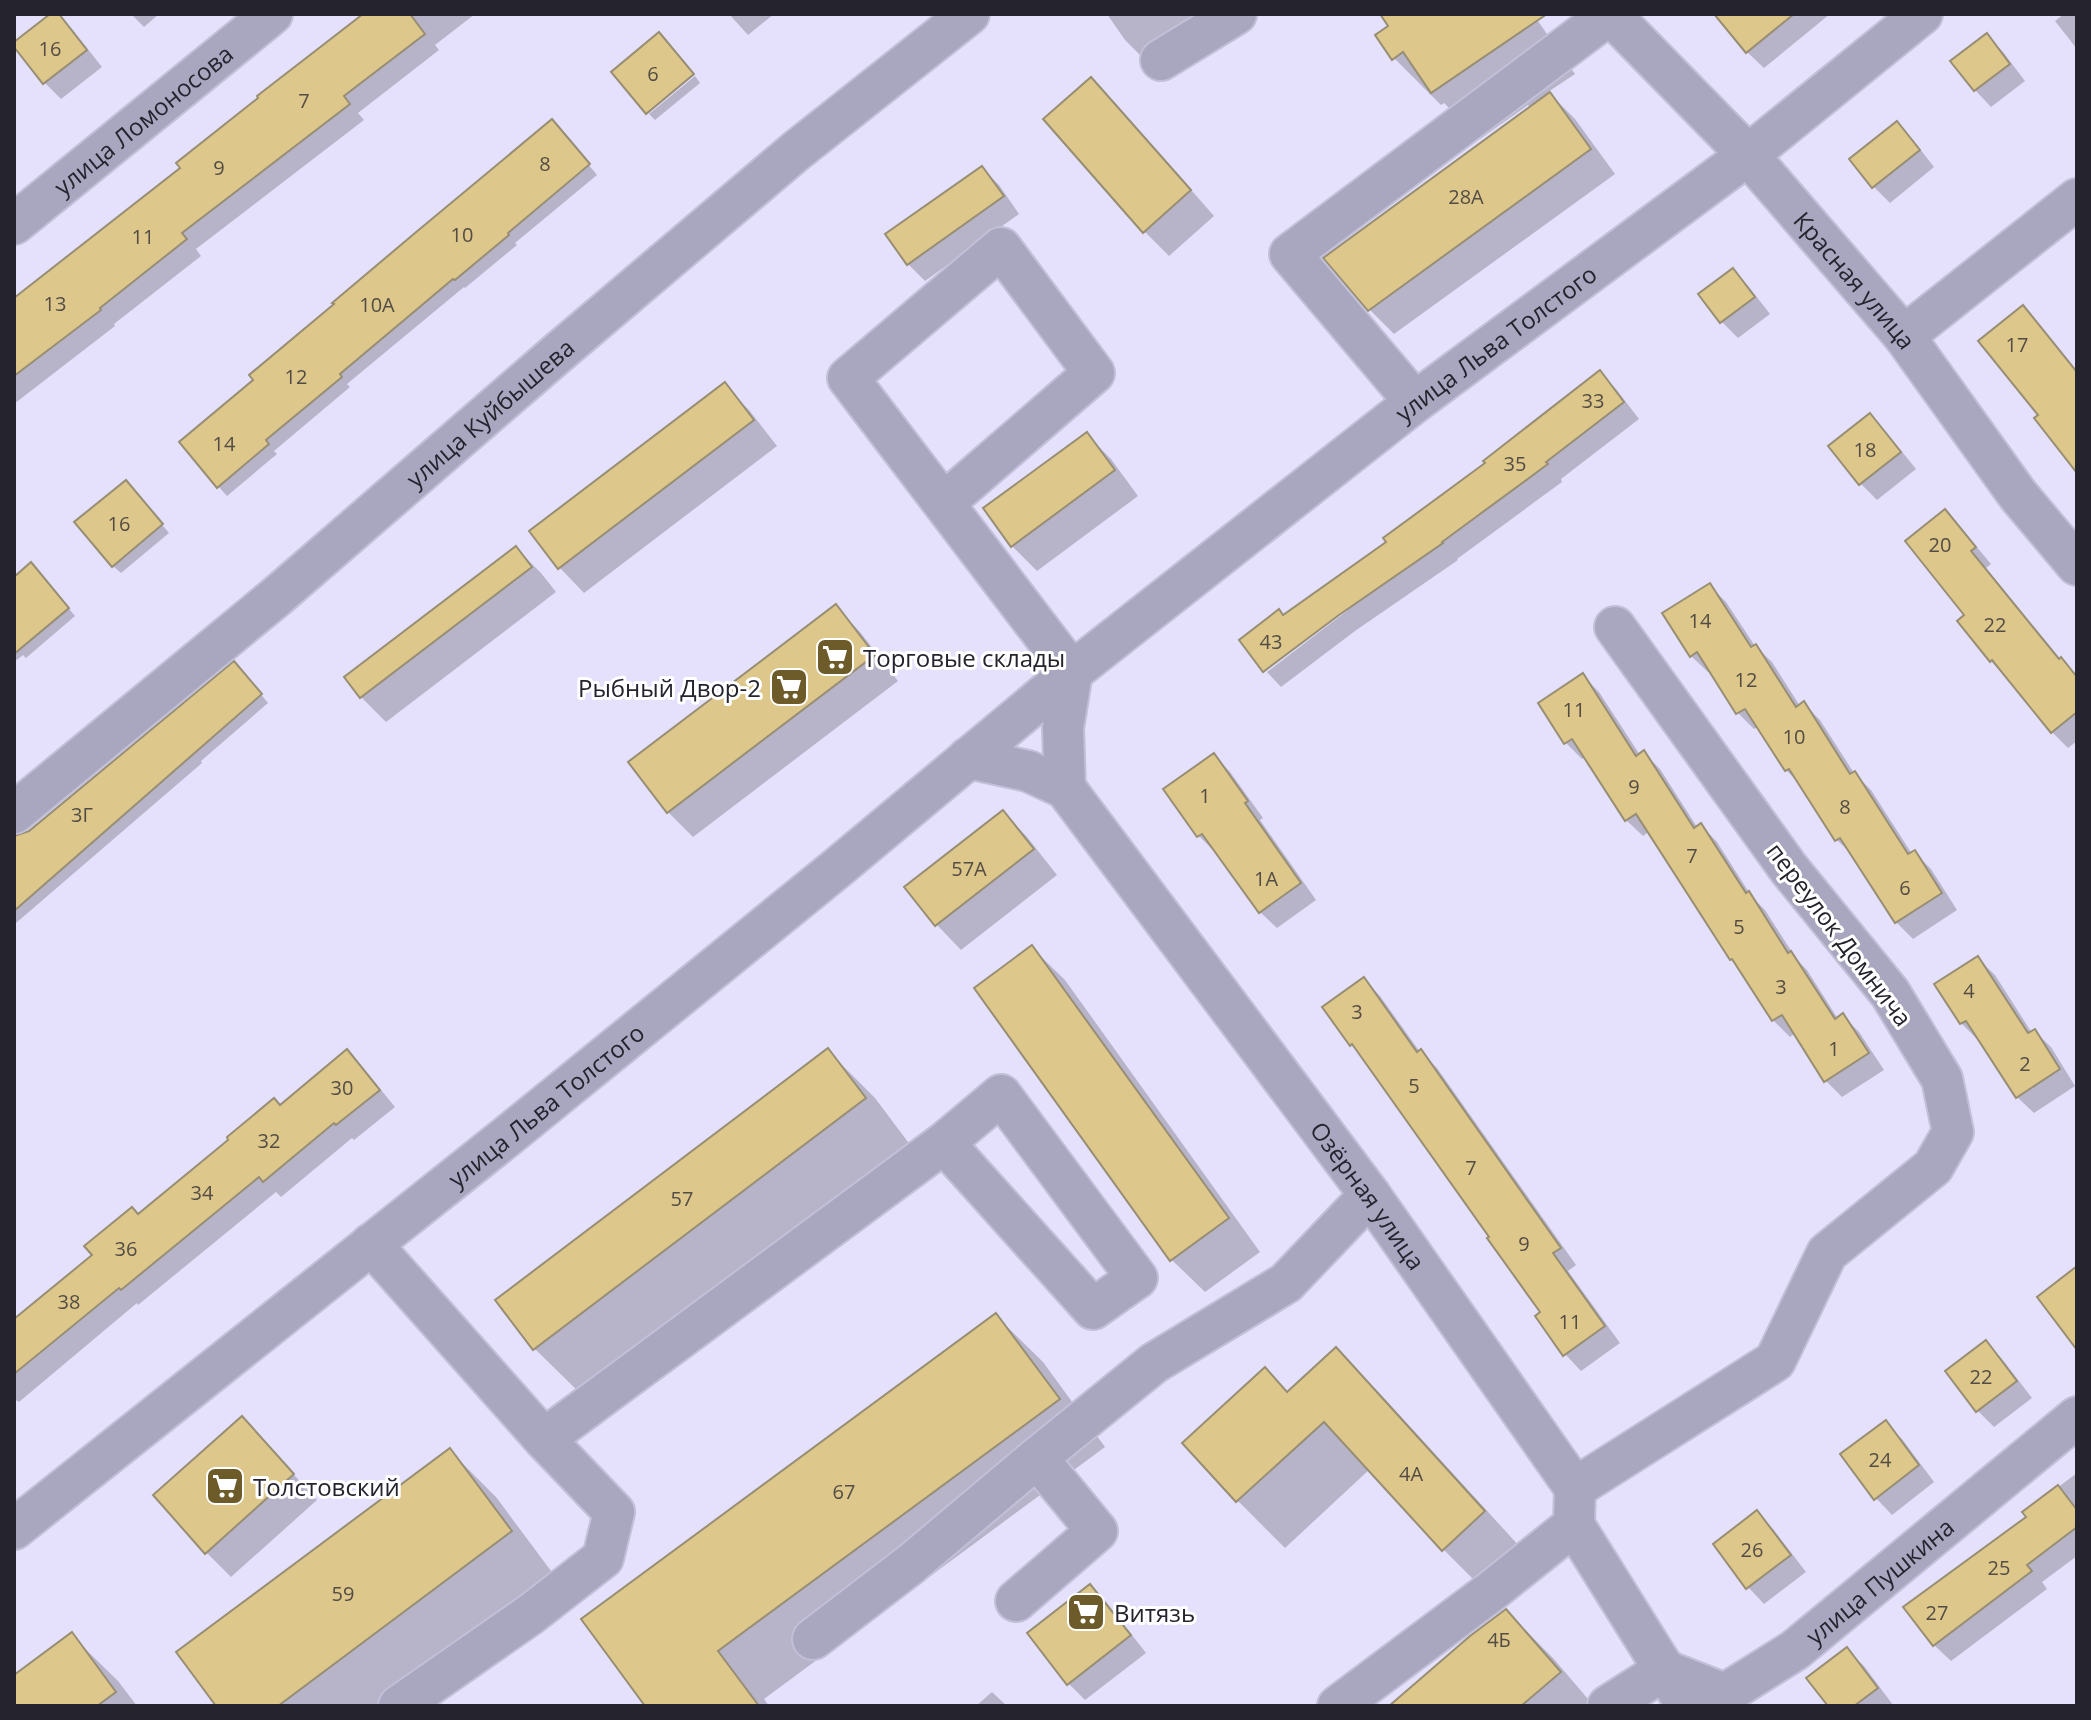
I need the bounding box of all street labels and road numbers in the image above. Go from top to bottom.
street label: улица Ломоносова [46,36,239,202]
street label: Красная улица [1787,204,1924,355]
street label: улица Льва Толстого [1388,257,1603,428]
street label: улица Куйбышева [398,330,581,494]
street label: переулок Домнича [1760,835,1920,1033]
street label: улица Льва Толстого [440,1015,650,1194]
street label: Озёрная улица [1304,1114,1434,1276]
street label: улица Пушкина [1798,1510,1960,1651]

